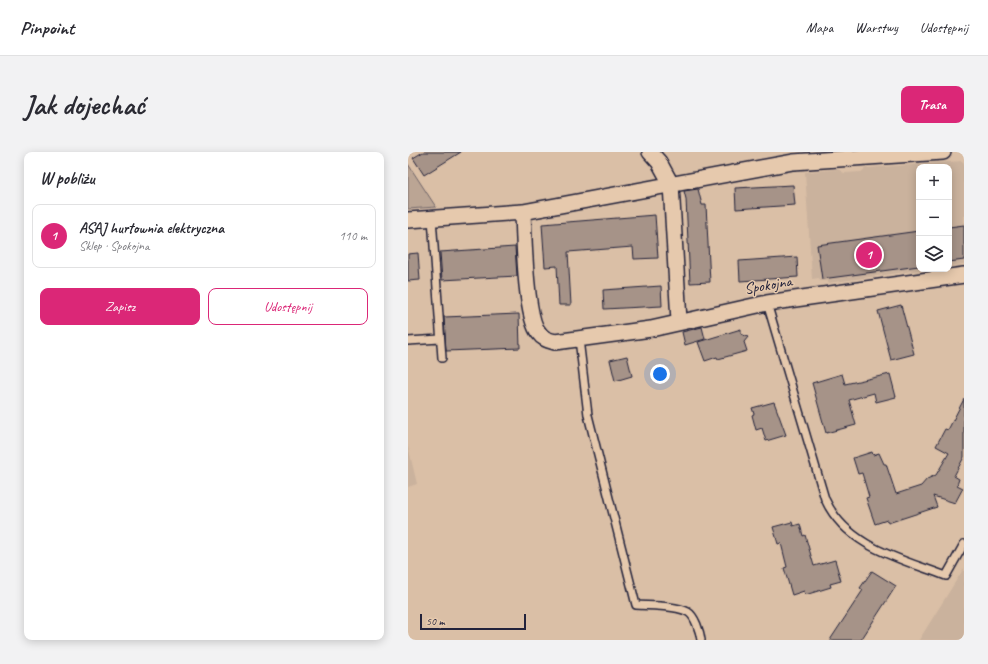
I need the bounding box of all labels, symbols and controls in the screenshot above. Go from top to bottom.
text: Pinpoint [20,16,74,40]
text: Mapa [806,19,833,36]
text: Warstwy [855,19,898,36]
text: Udostępnij [920,19,968,36]
button: Trasa [901,86,964,123]
text: Jak dojechać [24,87,145,122]
map controls [916,164,952,272]
button: + [916,164,952,200]
text: W pobliżu [40,168,95,189]
button: − [916,200,952,236]
text: ASAJ hurtownia elektryczna [79,219,224,238]
text: 1 [51,228,57,244]
text: 110 m [339,228,367,244]
button: layers [916,236,952,272]
text: Sklep · Spokojna [79,238,149,254]
pin: 1 [856,240,882,270]
street label: Spokojna [743,271,795,299]
button: Zapisz [40,288,200,325]
button: Udostępnij [208,288,368,325]
your location [650,364,670,384]
scale bar [420,612,526,631]
text: 50 m [426,614,445,628]

